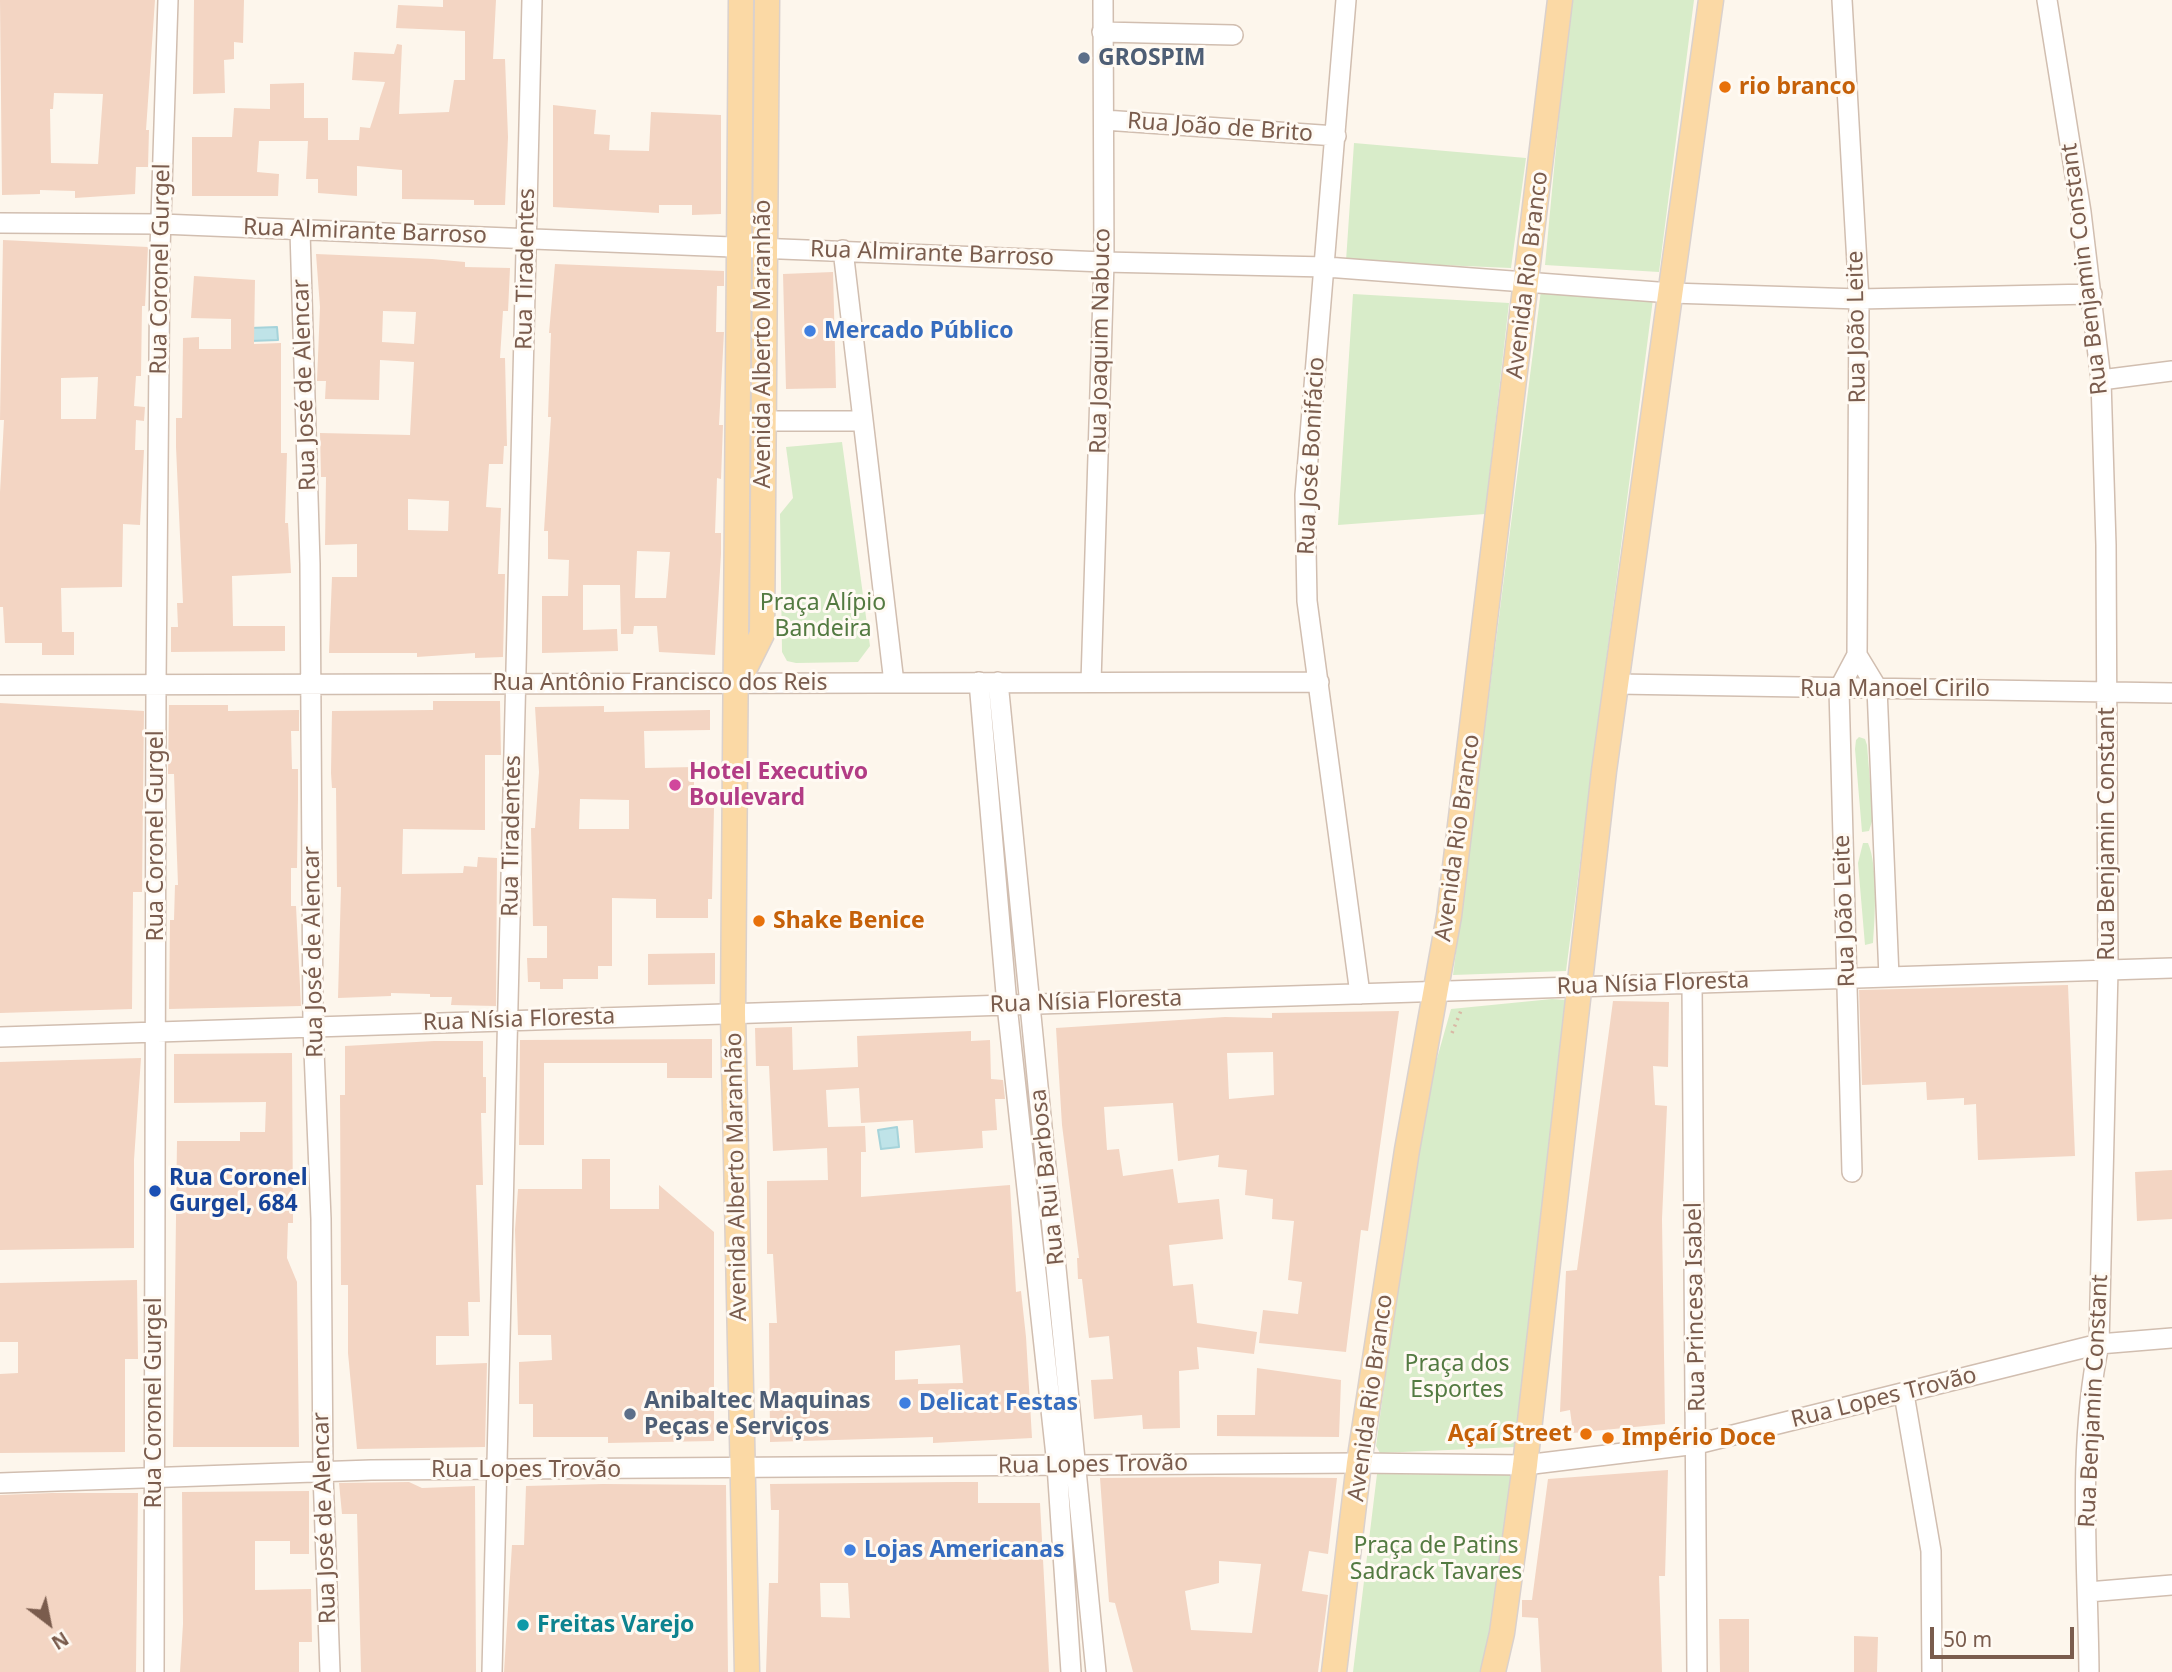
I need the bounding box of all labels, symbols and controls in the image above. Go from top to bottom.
place label: GROSPIM [1098,44,1206,72]
marker: GROSPIM [1076,50,1092,66]
place label: rio branco [1739,73,1856,101]
marker: rio branco [1717,79,1733,95]
street label: Rua João de Brito [1126,108,1314,148]
street label: Rua Benjamin Constant [2056,142,2114,396]
street label: Rua Coronel Gurgel [145,163,177,375]
street label: Avenida Rio Branco [1502,170,1554,380]
street label: Rua Tiradentes [511,188,541,350]
street label: Avenida Alberto Maranhão [749,200,777,488]
street label: Rua Almirante Barroso [243,214,487,250]
street label: Rua Joaquim Nabuco [1085,228,1117,454]
street label: Rua Almirante Barroso [810,236,1054,272]
street label: Rua João Leite [1842,250,1872,404]
street label: Rua José de Alencar [288,279,322,491]
place label: Mercado Público [824,317,1014,345]
marker: Mercado Público [802,323,818,339]
street label: Rua José Bonifácio [1293,356,1331,556]
park label: Praça Alípio Bandeira [760,589,886,643]
street label: Rua Antônio Francisco dos Reis [493,669,827,697]
street label: Rua Manoel Cirilo [1800,675,1990,703]
street label: Rua Benjamin Constant [2093,707,2121,961]
street label: Rua Coronel Gurgel [142,730,170,942]
street label: Avenida Rio Branco [1430,733,1486,943]
street label: Rua Tiradentes [497,755,527,917]
place label: Hotel Executivo Boulevard [689,758,868,812]
marker: Hotel Executivo Boulevard [667,777,683,793]
street label: Rua João Leite [1829,834,1861,988]
street label: Rua José de Alencar [298,846,330,1058]
place label: Shake Benice [773,907,925,935]
marker: Shake Benice [751,913,767,929]
street label: Rua Nísia Floresta [1556,967,1750,1001]
street label: Rua Nísia Floresta [989,985,1183,1019]
street label: Rua Nísia Floresta [422,1003,616,1037]
street label: Avenida Alberto Maranhão [721,1032,753,1322]
street label: Rua Rui Barbosa [1025,1087,1071,1267]
place label: Rua Coronel Gurgel, 684 [169,1164,308,1218]
marker: Rua Coronel Gurgel, 684 [147,1183,163,1199]
street label: Rua Princesa Isabel [1680,1202,1712,1412]
street label: Rua Benjamin Constant [2074,1274,2114,1528]
street label: Avenida Rio Branco [1343,1293,1399,1503]
street label: Rua Coronel Gurgel [140,1297,168,1509]
park label: Praça dos Esportes [1405,1350,1509,1404]
street label: Rua Lopes Trovão [1788,1362,1980,1434]
place label: Anibaltec Maquinas Peças e Serviços [644,1387,871,1441]
place label: Delicat Festas [919,1389,1078,1417]
marker: Delicat Festas [897,1395,913,1411]
marker: Anibaltec Maquinas Peças e Serviços [622,1406,638,1422]
street label: Rua José de Alencar [308,1412,342,1624]
place label: Açaí Street [1448,1420,1572,1448]
place label: Império Doce [1622,1424,1776,1452]
marker: Açaí Street [1578,1426,1594,1442]
marker: Império Doce [1600,1430,1616,1446]
street label: Rua Lopes Trovão [998,1450,1188,1480]
street label: Rua Lopes Trovão [431,1456,621,1484]
park label: Praça de Patins Sadrack Tavares [1350,1532,1522,1586]
place label: Lojas Americanas [864,1536,1065,1564]
marker: Lojas Americanas [842,1542,858,1558]
north arrow [14,1588,84,1658]
place label: Freitas Varejo [537,1611,694,1639]
scale bar [1934,1612,2078,1656]
marker: Freitas Varejo [515,1617,531,1633]
text: 50 m [1943,1625,1992,1653]
text: N [47,1626,74,1656]

